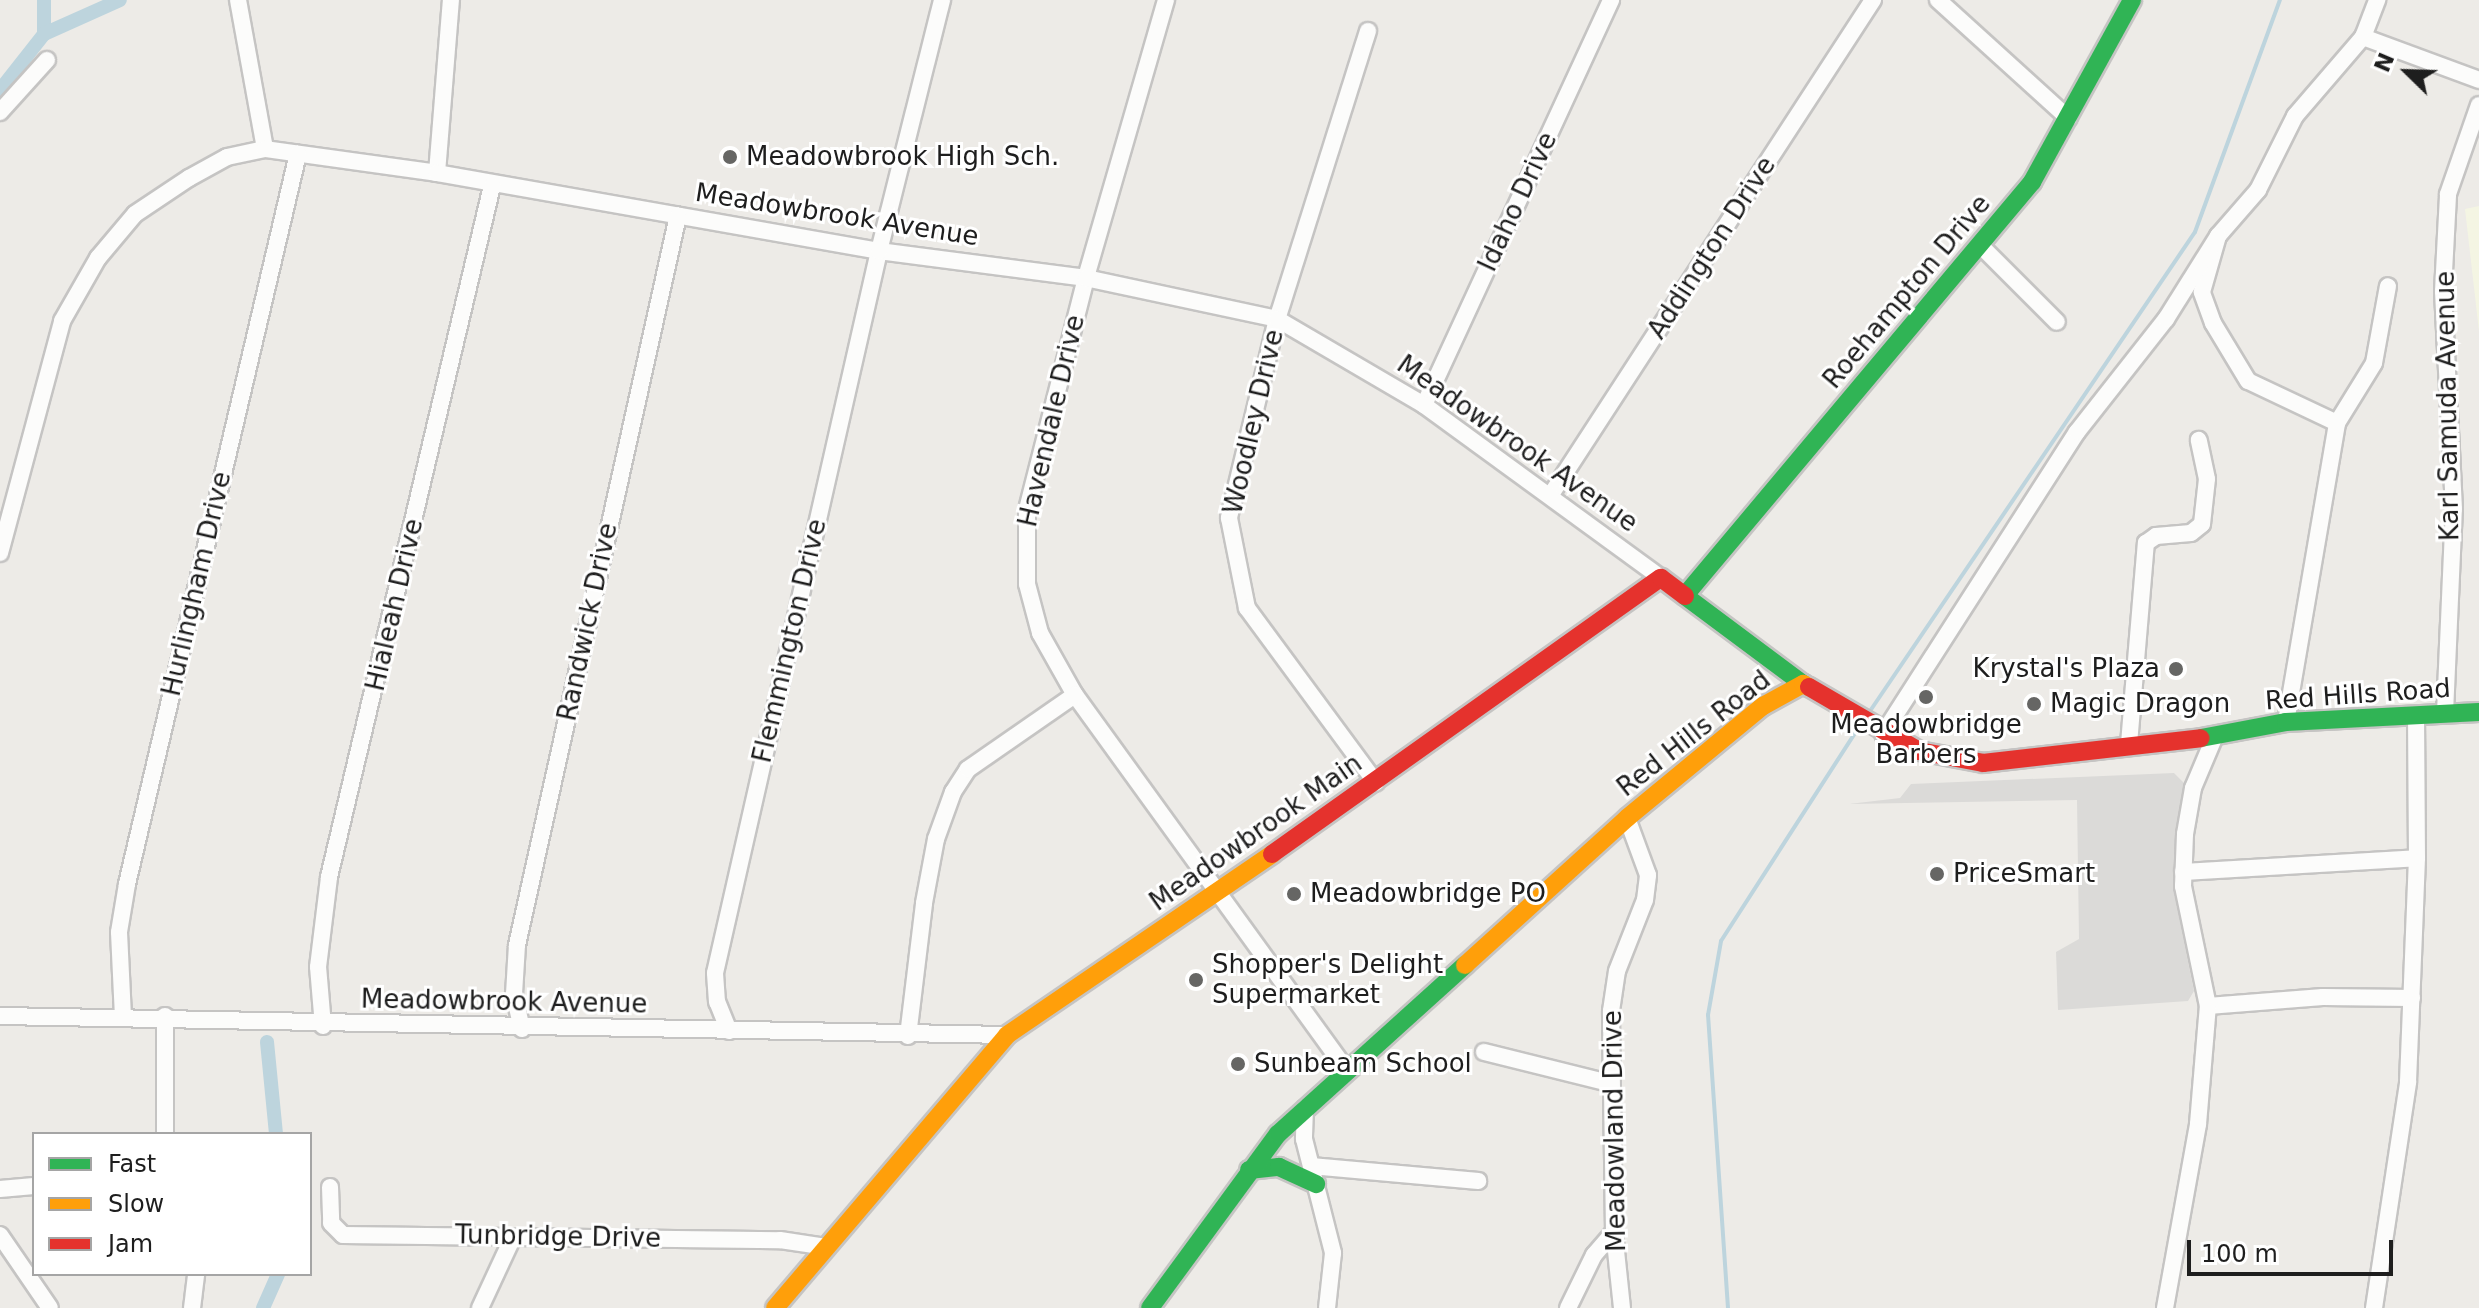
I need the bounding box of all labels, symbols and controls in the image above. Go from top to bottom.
north arrow [2367,32,2447,112]
text: N [2369,49,2400,76]
street label: Idaho Drive [1472,127,1564,277]
place label: Meadowbrook High Sch. [746,141,1059,173]
marker: Meadowbrook High Sch. [721,148,739,166]
street label: Addington Drive [1642,151,1782,345]
street label: Meadowbrook Avenue [693,177,981,253]
street label: Roehampton Drive [1817,189,1997,395]
street label: Karl Samuda Avenue [2430,271,2466,541]
street label: Havendale Drive [1012,312,1092,530]
street label: Woodley Drive [1218,327,1290,517]
street label: Meadowbrook Avenue [1391,349,1643,539]
street label: Hurlingham Drive [156,469,238,699]
street label: Hialeah Drive [360,516,430,694]
street label: Flemmington Drive [747,516,833,766]
street label: Randwick Drive [552,520,624,724]
place label: Krystal's Plaza [1973,653,2160,685]
marker: Krystal's Plaza [2167,660,2185,678]
street label: Red Hills Road [1611,664,1777,804]
street label: Red Hills Road [2264,673,2452,717]
marker: Meadowbridge Barbers [1917,688,1935,706]
place label: Magic Dragon [2050,688,2230,720]
marker: Magic Dragon [2025,695,2043,713]
place label: Meadowbridge Barbers [1830,709,2022,770]
street label: Meadowbrook Main [1144,748,1368,918]
place label: PriceSmart [1953,858,2095,890]
marker: PriceSmart [1928,865,1946,883]
place label: Meadowbridge PO [1310,878,1546,910]
marker: Meadowbridge PO [1285,885,1303,903]
place label: Shopper's Delight Supermarket [1212,949,1443,1010]
marker: Shopper's Delight Supermarket [1187,971,1205,989]
street label: Meadowbrook Avenue [361,984,647,1020]
street label: Meadowland Drive [1597,1010,1633,1252]
place label: Sunbeam School [1254,1048,1472,1080]
marker: Sunbeam School [1229,1055,1247,1073]
legend [32,1132,312,1276]
text: Fast [108,1150,156,1178]
text: Slow [108,1190,164,1218]
street label: Tunbridge Drive [455,1220,661,1254]
scale bar [2191,1224,2397,1274]
text: Jam [108,1230,153,1258]
text: 100 m [2201,1240,2278,1268]

